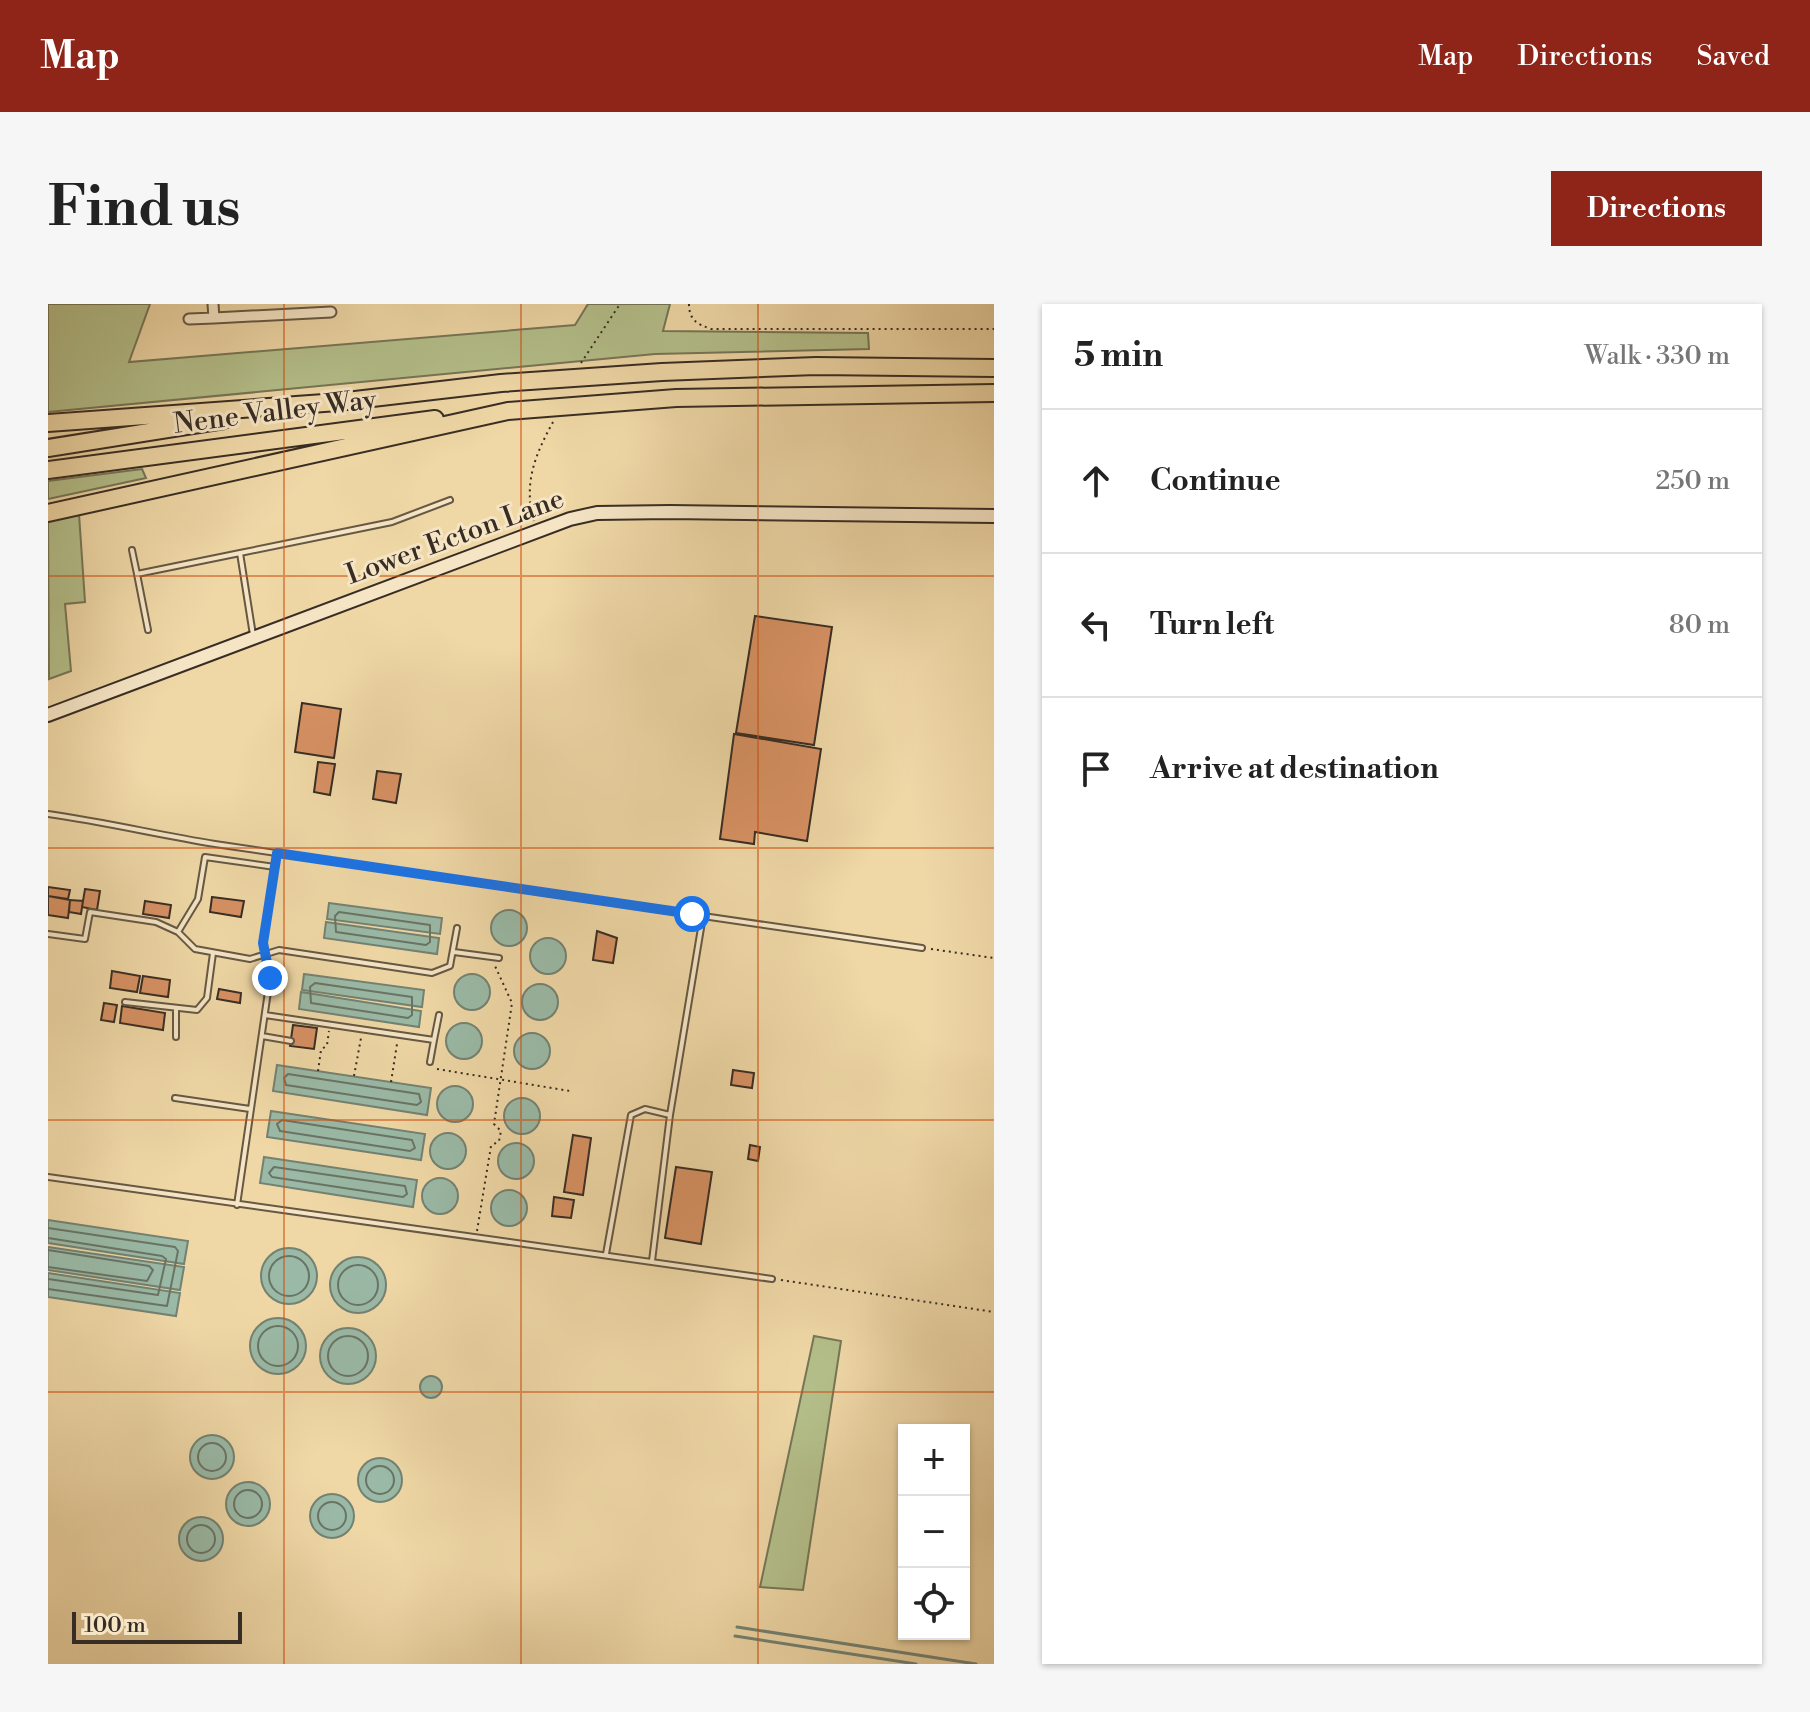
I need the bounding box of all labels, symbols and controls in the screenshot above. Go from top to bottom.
text: Map [40,33,120,80]
text: Map [1418,39,1473,74]
text: Directions [1517,39,1652,74]
text: Saved [1696,39,1770,74]
button: Directions [1551,171,1762,246]
text: Find us [48,173,241,243]
text: 5 min [1074,335,1163,377]
text: Walk · 330 m [1585,340,1730,372]
street label: Nene Valley Way [172,382,379,442]
icon: ahead [1074,459,1118,503]
text: Continue [1150,462,1281,500]
text: 250 m [1655,465,1730,497]
street label: Lower Ecton Lane [341,481,569,593]
icon: left [1074,603,1118,647]
text: Turn left [1150,606,1274,644]
text: 80 m [1669,609,1730,641]
icon: arrive [1074,747,1118,791]
text: Arrive at destination [1150,750,1439,788]
route start [674,896,710,932]
route end [252,960,288,996]
map controls [898,1424,970,1640]
button: + [898,1424,970,1496]
button: − [898,1496,970,1568]
button: locate [898,1568,970,1640]
scale bar [72,1608,242,1644]
text: 100 m [84,1612,146,1639]

